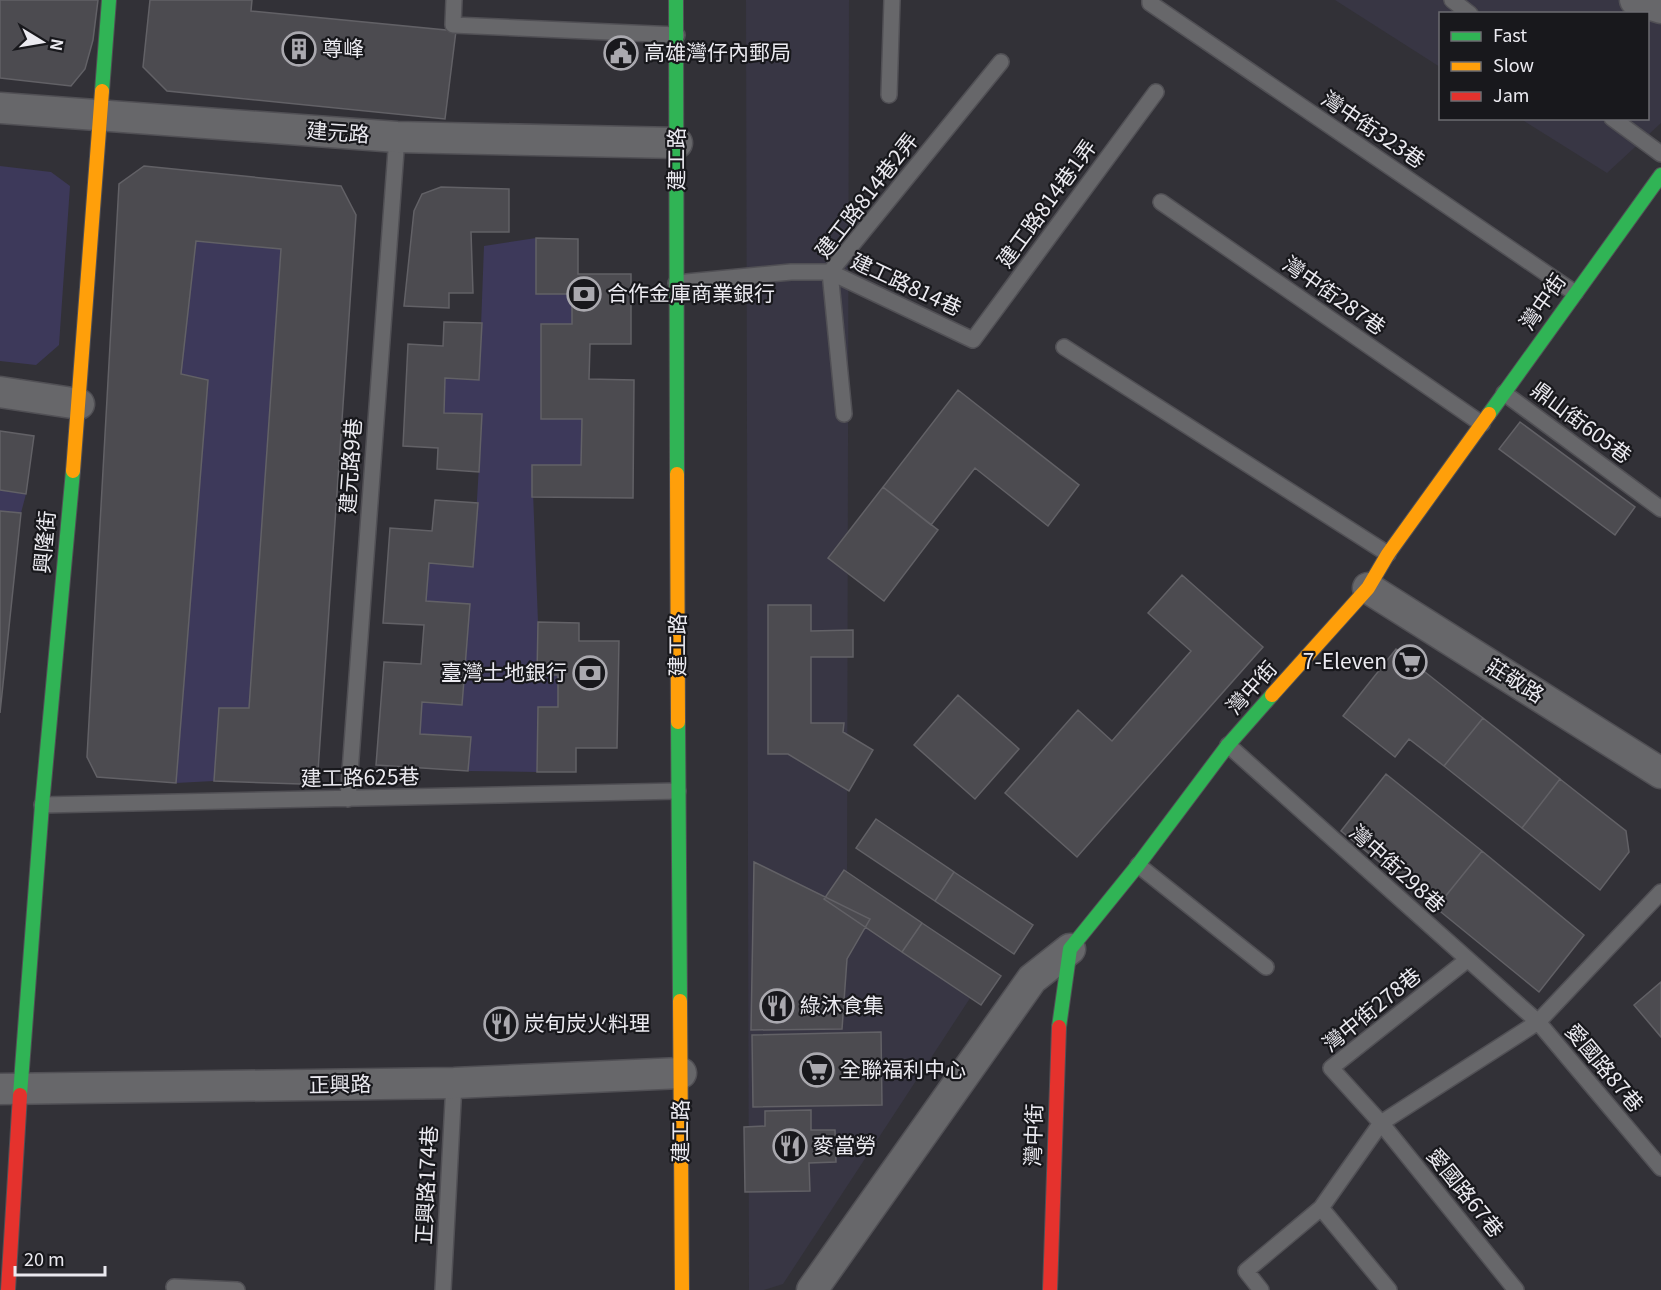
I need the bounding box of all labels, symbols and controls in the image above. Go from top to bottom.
north arrow [12,12,72,72]
legend [1439,12,1649,120]
text: Fast [1493,21,1527,47]
building icon: 尊峰 [281,31,317,67]
place label: 尊峰 [322,32,364,62]
public building icon: 高雄灣仔內郵局 [603,35,639,71]
place label: 高雄灣仔內郵局 [644,36,791,66]
text: N [45,37,71,53]
text: Slow [1493,51,1534,77]
text: Jam [1493,81,1529,107]
street label: 灣中街323巷 [1316,83,1432,174]
street label: 建元路 [306,114,371,148]
street label: 建工路814巷2弄 [807,126,924,264]
street label: 建工路 [660,128,690,191]
street label: 建工路814巷1弄 [989,133,1102,273]
street label: 建工路814巷 [847,244,967,322]
street label: 灣中街287巷 [1278,248,1392,341]
street label: 灣中街 [1511,266,1572,335]
bank icon: 合作金庫商業銀行 [566,276,602,312]
place label: 合作金庫商業銀行 [607,277,775,307]
street label: 鼎山街605巷 [1526,374,1639,469]
street label: 建元路9巷 [331,417,367,515]
street label: 興隆街 [25,509,61,575]
street label: 建工路 [661,614,691,677]
supermarket icon: 7-Eleven [1392,644,1428,680]
place label: 7-Eleven [1303,645,1387,675]
street label: 莊敬路 [1481,650,1551,709]
street label: 灣中街 [1218,653,1283,720]
bank icon: 臺灣土地銀行 [572,655,608,691]
place label: 臺灣土地銀行 [441,656,567,686]
street label: 建工路625巷 [300,760,420,792]
street label: 灣中街298巷 [1344,817,1453,918]
street label: 灣中街278巷 [1315,959,1426,1058]
restaurant icon: 綠沐食集 [759,988,795,1024]
place label: 綠沐食集 [800,989,884,1019]
restaurant icon: 炭旬炭火料理 [483,1006,519,1042]
place label: 炭旬炭火料理 [524,1007,650,1037]
street label: 愛國路87巷 [1560,1016,1652,1117]
supermarket icon: 全聯福利中心 [799,1052,835,1088]
place label: 全聯福利中心 [840,1053,966,1083]
street label: 正興路 [308,1067,372,1099]
street label: 建工路 [664,1100,694,1163]
street label: 灣中街 [1016,1103,1048,1167]
street label: 正興路174巷 [407,1125,443,1245]
restaurant icon: 麥當勞 [772,1128,808,1164]
place label: 麥當勞 [813,1129,876,1159]
street label: 愛國路67巷 [1421,1141,1512,1243]
scale bar [15,1239,105,1277]
text: 20 m [24,1245,65,1271]

